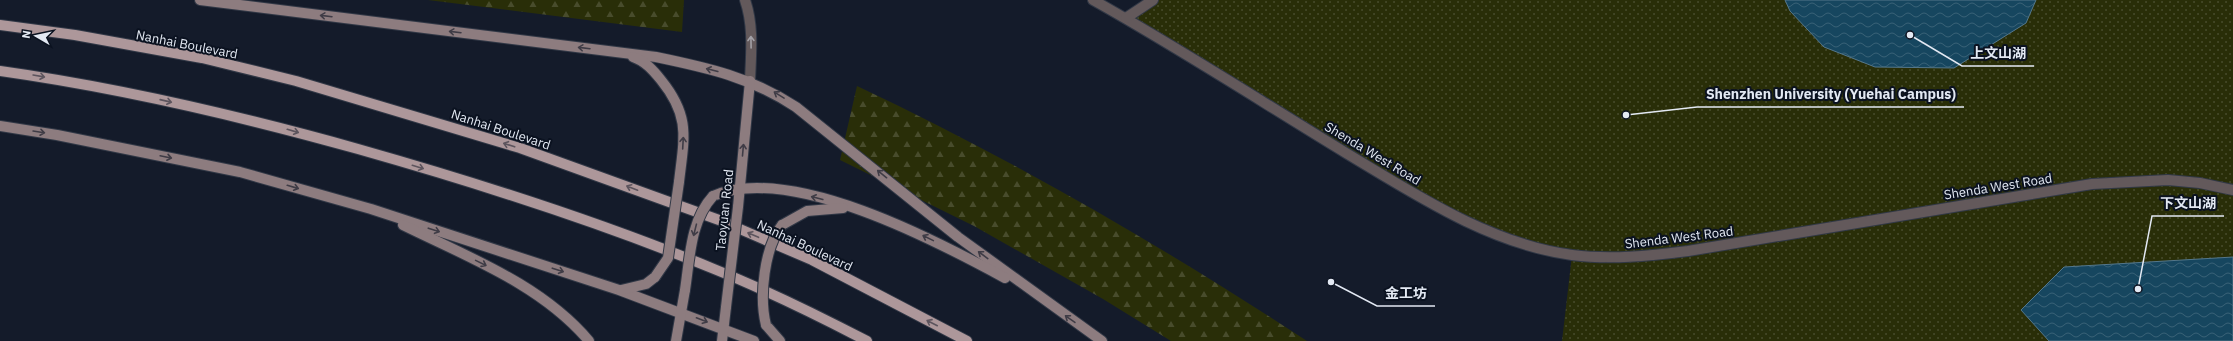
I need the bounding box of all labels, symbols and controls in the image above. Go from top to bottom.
one-way arrow [320,12,333,20]
north arrow [16,16,56,56]
street label: Nanhai Boulevard [135,26,239,63]
one-way arrow [449,28,462,36]
text: N [19,29,34,39]
one-way arrow [747,36,755,49]
callout: 上文山湖 [1962,40,2034,66]
one-way arrow [578,44,591,52]
text: 上文山湖 [1970,44,2026,62]
one-way arrow [706,65,719,73]
one-way arrow [32,73,45,81]
callout: Shenzhen University (Yuehai Campus) [1697,81,1964,107]
text: Shenzhen University (Yuehai Campus) [1706,85,1956,103]
one-way arrow [773,91,784,100]
one-way arrow [159,97,172,105]
street label: Nanhai Boulevard [449,105,553,154]
street label: Shenda West Road [1322,118,1424,189]
one-way arrow [32,128,45,136]
one-way arrow [286,128,299,135]
one-way arrow [679,137,687,150]
one-way arrow [503,141,516,148]
one-way arrow [739,144,747,157]
one-way arrow [159,153,172,161]
one-way arrow [411,164,424,171]
street label: Taoyuan Road [712,168,737,252]
one-way arrow [876,170,887,179]
street label: Shenda West Road [1943,170,2053,203]
one-way arrow [626,183,638,191]
one-way arrow [286,184,299,191]
callout: 下文山湖 [2152,190,2224,216]
one-way arrow [811,194,824,202]
text: 下文山湖 [2160,194,2216,212]
street label: Nanhai Boulevard [754,216,855,275]
street label: Shenda West Road [1624,222,1734,253]
one-way arrow [691,223,698,236]
one-way arrow [428,227,441,234]
one-way arrow [747,231,759,238]
one-way arrow [922,234,934,241]
one-way arrow [978,251,989,260]
one-way arrow [475,260,487,267]
one-way arrow [551,267,564,274]
callout: 金工坊 [1377,280,1435,306]
text: 金工坊 [1385,284,1427,302]
one-way arrow [1065,315,1076,323]
one-way arrow [696,317,708,325]
one-way arrow [927,318,939,326]

